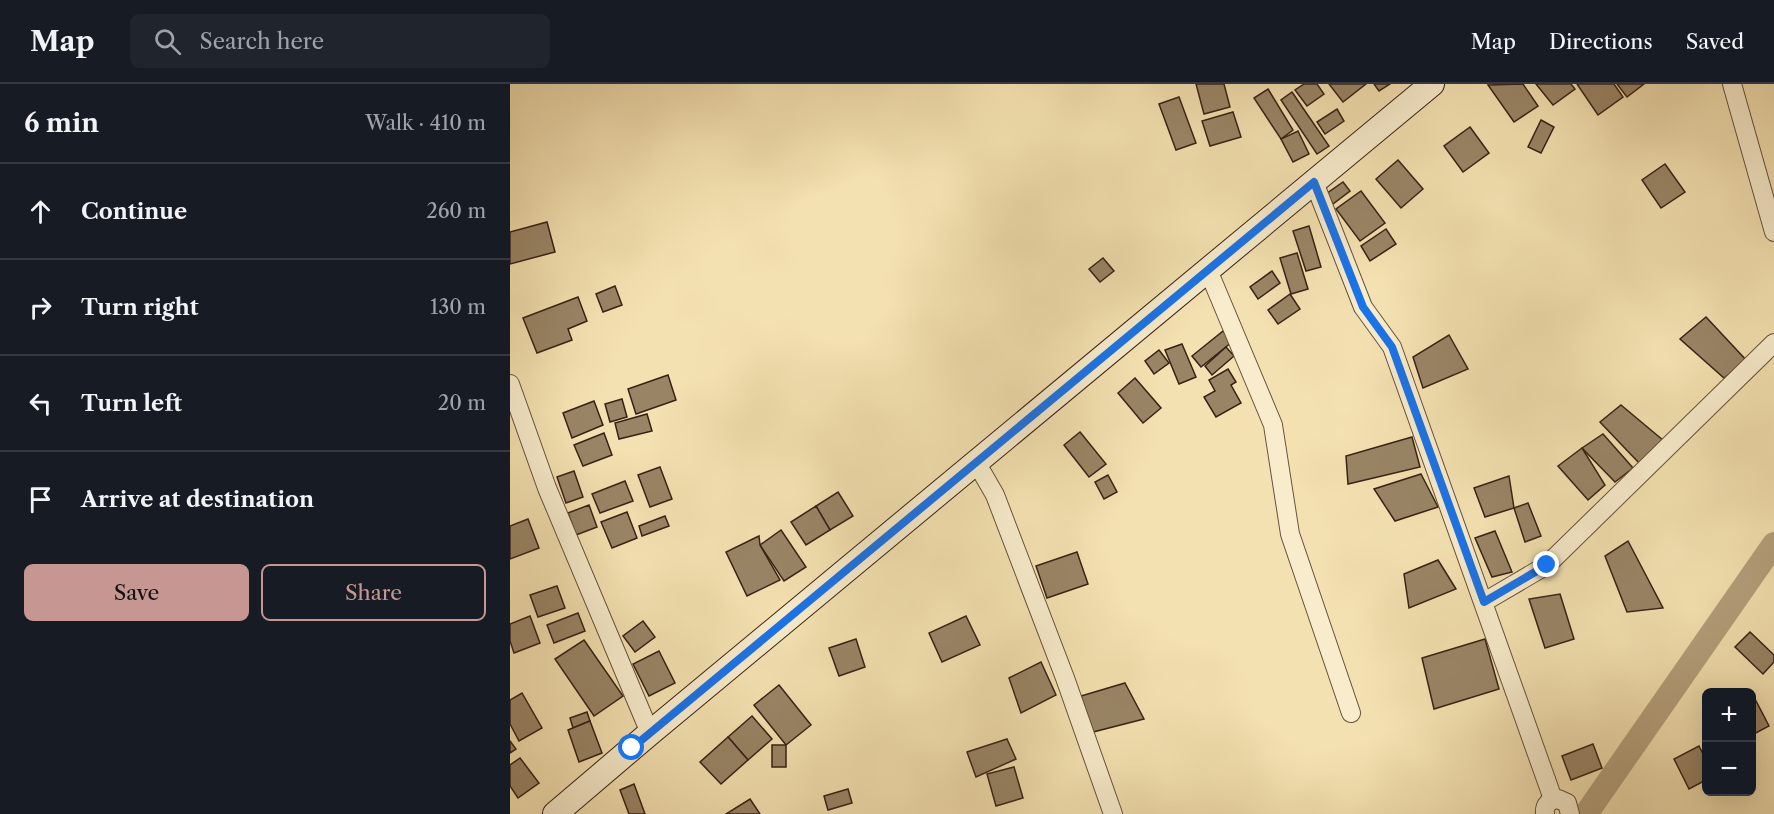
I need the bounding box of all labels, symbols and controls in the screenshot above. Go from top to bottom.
search box [130,14,550,68]
text: Map [30,24,94,58]
icon: search [151,25,184,58]
text: Search here [199,28,324,55]
text: Map [1471,29,1516,54]
text: Directions [1549,29,1653,54]
text: Saved [1686,29,1744,54]
text: 6 min [24,107,99,139]
text: Walk · 410 m [365,111,486,135]
icon: ahead [24,195,57,228]
text: Continue [81,198,187,225]
text: 260 m [426,199,486,223]
icon: right [24,291,57,324]
text: Turn right [81,294,199,321]
text: 130 m [430,295,486,319]
icon: left [24,387,57,420]
text: Turn left [81,390,182,417]
text: 20 m [438,391,486,415]
icon: arrive [24,483,57,516]
text: Arrive at destination [81,486,314,513]
route end [1533,551,1559,577]
button: Save [24,564,249,621]
button: Share [261,564,486,621]
map controls [1702,688,1756,796]
button: + [1702,688,1756,742]
route start [618,734,644,760]
button: − [1702,742,1756,796]

